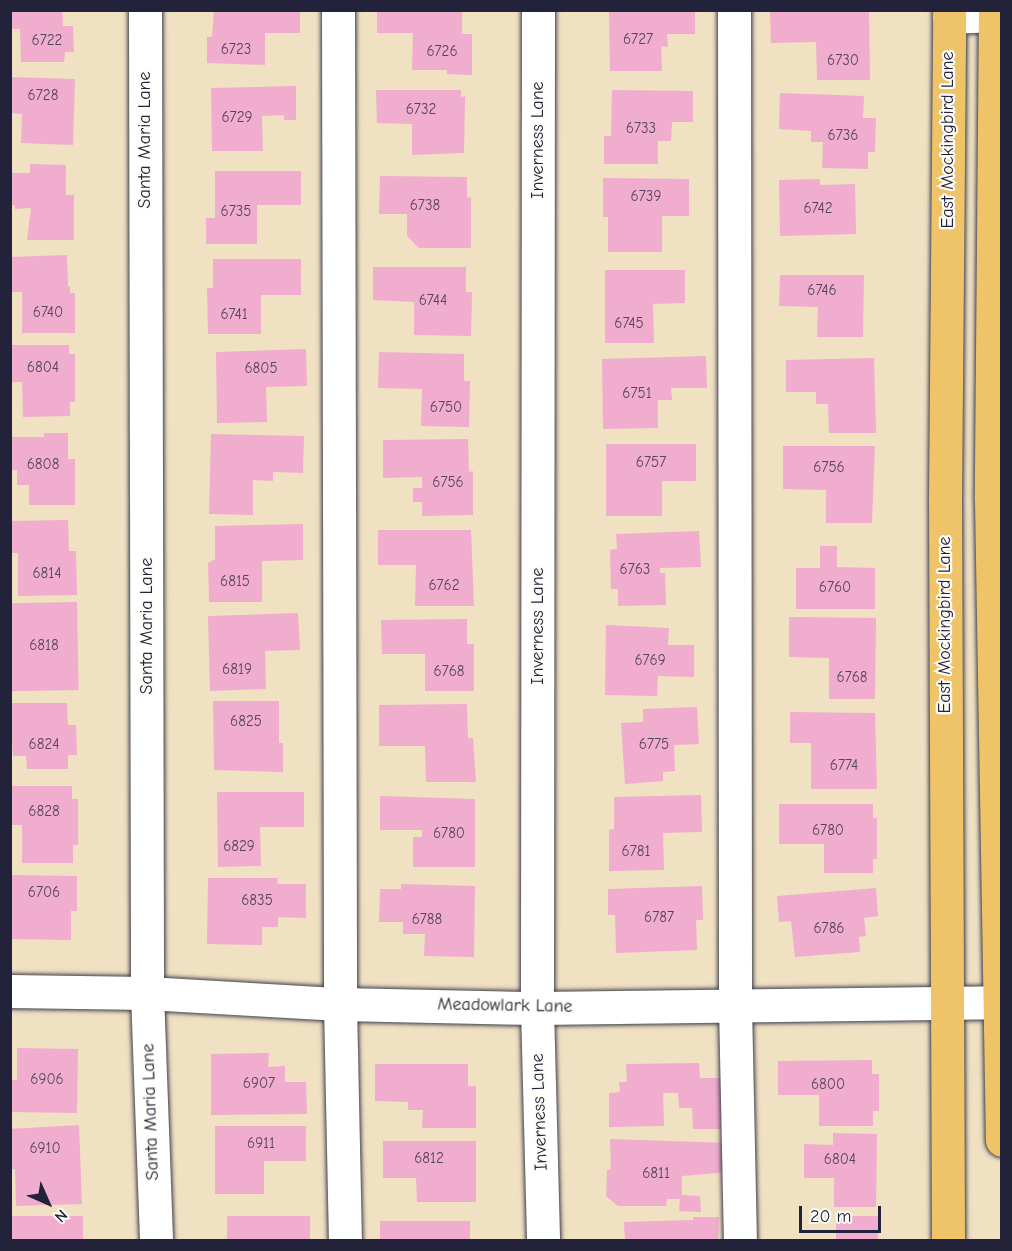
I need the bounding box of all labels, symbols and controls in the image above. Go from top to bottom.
house number: 6727 [623,31,653,49]
house number: 6722 [32,32,62,50]
house number: 6723 [221,41,251,59]
house number: 6726 [426,43,458,61]
street label: East Mockingbird Lane [937,51,959,229]
house number: 6730 [827,52,859,70]
street label: Santa Maria Lane [134,72,156,208]
street label: Inverness Lane [527,81,549,199]
house number: 6728 [28,87,58,105]
house number: 6732 [406,101,436,119]
house number: 6729 [221,109,253,127]
house number: 6733 [626,120,656,138]
house number: 6736 [828,127,858,145]
house number: 6739 [631,188,661,206]
house number: 6738 [410,197,440,215]
house number: 6742 [803,200,833,218]
house number: 6735 [221,203,251,221]
house number: 6746 [807,282,837,300]
house number: 6744 [419,292,447,310]
house number: 6740 [33,304,63,322]
house number: 6741 [220,306,248,324]
house number: 6745 [614,315,644,333]
house number: 6804 [27,359,59,377]
house number: 6805 [244,360,278,378]
house number: 6751 [622,385,652,403]
house number: 6750 [430,399,462,417]
house number: 6757 [636,454,666,472]
house number: 6808 [27,456,59,474]
house number: 6756 [813,459,845,477]
house number: 6756 [432,474,464,492]
street label: East Mockingbird Lane [934,536,956,714]
street label: Santa Maria Lane [136,558,158,694]
house number: 6763 [620,561,650,579]
house number: 6814 [32,565,62,583]
street label: Inverness Lane [527,567,549,685]
house number: 6815 [220,573,250,591]
house number: 6762 [428,577,460,595]
house number: 6760 [819,579,851,597]
house number: 6818 [29,637,59,655]
house number: 6769 [634,652,666,670]
house number: 6819 [222,661,252,679]
house number: 6768 [434,663,464,681]
house number: 6768 [837,669,867,687]
house number: 6825 [230,713,262,731]
house number: 6824 [29,736,59,754]
house number: 6775 [639,736,669,754]
house number: 6774 [830,757,858,775]
house number: 6828 [28,803,60,821]
house number: 6780 [812,822,844,840]
house number: 6780 [433,825,465,843]
house number: 6829 [223,838,255,856]
house number: 6781 [622,843,650,861]
house number: 6706 [28,884,60,902]
house number: 6835 [241,892,273,910]
house number: 6787 [644,909,674,927]
house number: 6788 [412,911,442,929]
house number: 6786 [813,920,845,938]
street label: Meadowlark Lane [437,994,573,1018]
street label: Santa Maria Lane [138,1043,164,1181]
street label: Inverness Lane [527,1053,553,1171]
house number: 6906 [30,1071,64,1089]
house number: 6907 [243,1075,275,1093]
house number: 6800 [811,1076,845,1094]
house number: 6911 [247,1135,275,1153]
house number: 6910 [29,1140,61,1158]
house number: 6812 [414,1150,444,1168]
house number: 6804 [824,1151,856,1169]
house number: 6811 [642,1165,670,1183]
north arrow [18,1173,78,1233]
scale bar [802,1194,884,1232]
text: N [51,1206,71,1226]
text: 20 m [810,1206,851,1227]

